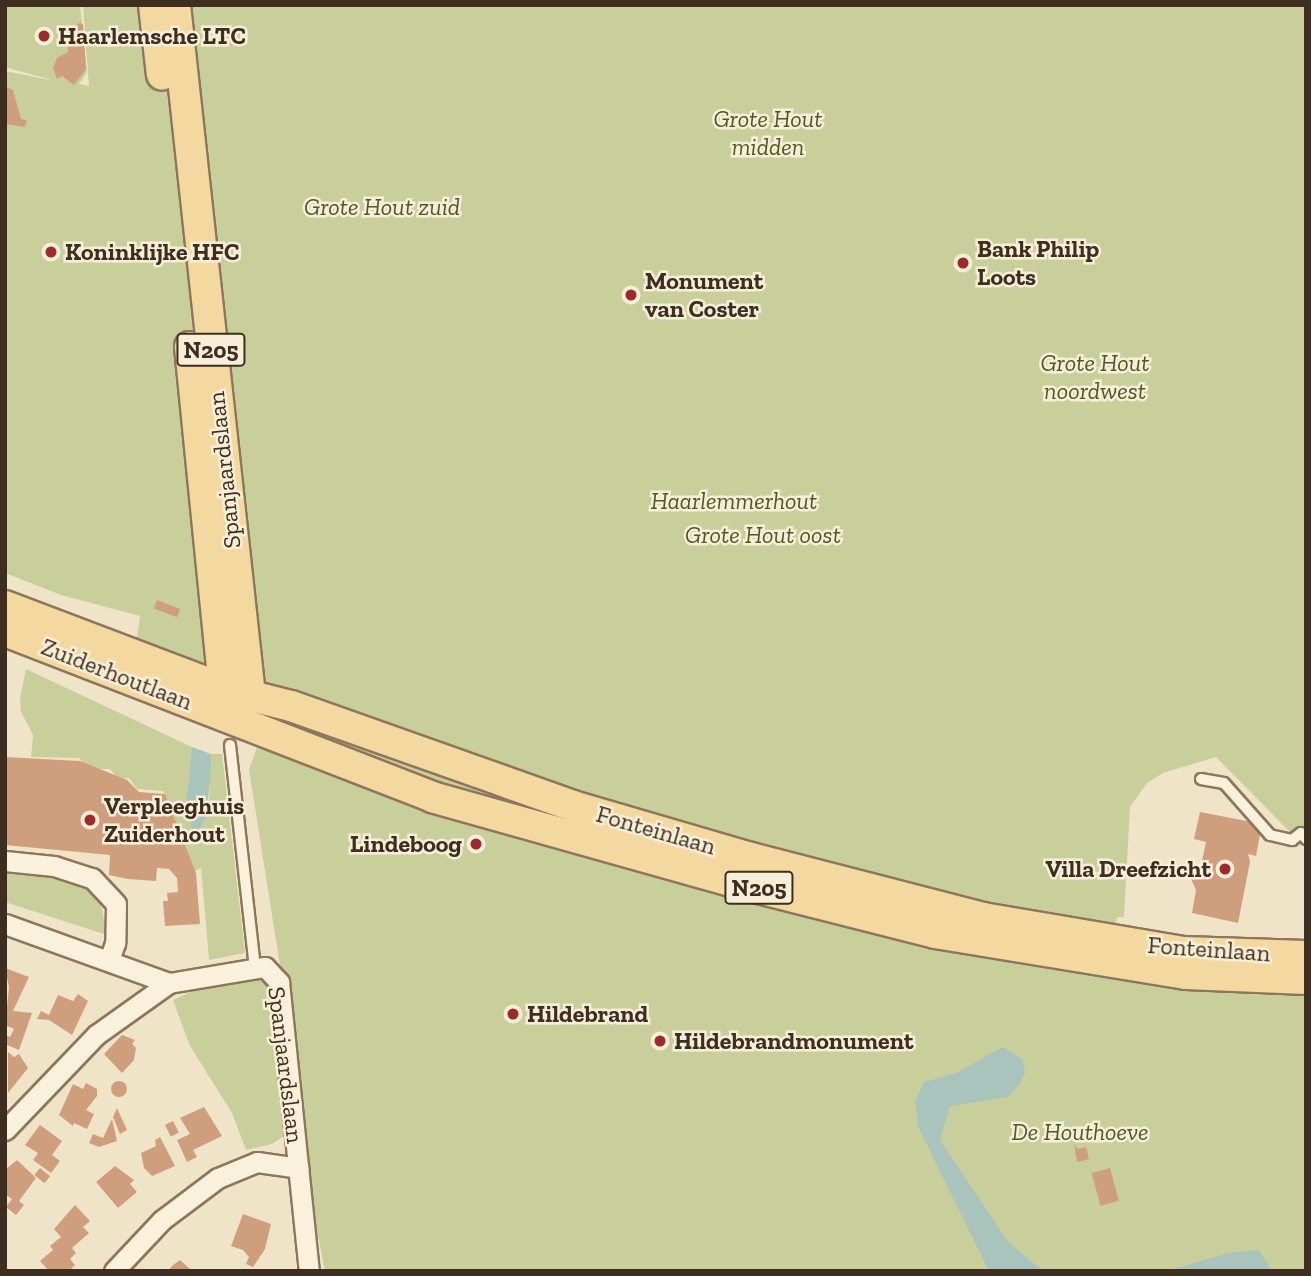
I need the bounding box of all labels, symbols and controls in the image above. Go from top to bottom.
place label: Haarlemsche LTC [58,22,246,50]
marker: Haarlemsche LTC [36,28,52,44]
park label: Grote Hout midden [713,105,823,161]
park label: Grote Hout zuid [304,193,460,221]
place label: Bank Philip Loots [977,235,1099,291]
place label: Koninklijke HFC [65,238,239,266]
marker: Koninklijke HFC [43,244,59,260]
marker: Bank Philip Loots [955,255,971,271]
place label: Monument van Coster [645,267,763,323]
marker: Monument van Coster [623,287,639,303]
road number: N205 [176,330,246,370]
park label: Grote Hout noordwest [1040,349,1150,405]
street label: Spanjaardslaan [201,390,247,550]
park label: Haarlemmerhout [651,487,817,515]
park label: Grote Hout oost [685,521,841,549]
street label: Zuiderhoutlaan [37,632,197,716]
place label: Verpleeghuis Zuiderhout [104,792,244,848]
street label: Fonteinlaan [593,799,719,861]
marker: Verpleeghuis Zuiderhout [82,812,98,828]
place label: Lindeboog [350,830,462,858]
marker: Lindeboog [468,836,484,852]
place label: Villa Dreefzicht [1046,855,1211,883]
marker: Villa Dreefzicht [1217,861,1233,877]
road number: N205 [724,868,794,908]
street label: Fonteinlaan [1147,930,1271,968]
street label: Spanjaardslaan [262,985,310,1145]
place label: Hildebrand [527,1000,648,1028]
marker: Hildebrand [505,1006,521,1022]
place label: Hildebrandmonument [674,1027,913,1055]
marker: Hildebrandmonument [652,1033,668,1049]
park label: De Houthoeve [1011,1118,1149,1146]

